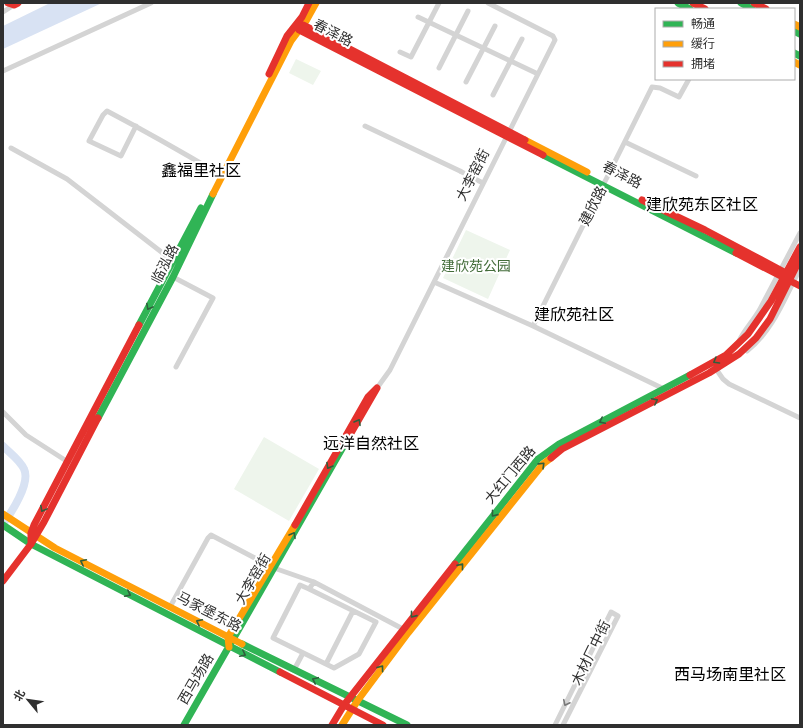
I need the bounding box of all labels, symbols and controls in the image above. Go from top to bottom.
legend [655,8,795,80]
street label: 春泽路 [310,16,356,50]
text: 畅通 [691,17,715,32]
text: 缓行 [691,37,715,52]
text: 拥堵 [691,57,715,72]
street label: 大李窑街 [453,146,493,204]
street label: 春泽路 [599,158,645,192]
district label: 鑫福里社区 [161,161,241,181]
street label: 建欣路 [576,183,610,229]
district label: 建欣苑东区社区 [646,195,758,215]
street label: 临泓路 [148,241,182,287]
park label: 建欣苑公园 [441,258,511,275]
one-way arrow [146,303,154,310]
district label: 建欣苑社区 [534,305,614,325]
one-way arrow [713,356,721,363]
one-way arrow [651,398,659,406]
one-way arrow [598,417,606,424]
one-way arrow [354,419,361,426]
district label: 远洋自然社区 [323,434,419,454]
street label: 大红门西路 [481,443,539,507]
one-way arrow [327,462,334,469]
one-way arrow [537,462,545,470]
one-way arrow [41,505,48,512]
one-way arrow [492,509,499,516]
one-way arrow [289,532,296,539]
street label: 大李窑街 [232,551,274,607]
one-way arrow [80,560,88,567]
one-way arrow [457,564,464,571]
street label: 马家堡东路 [174,589,244,635]
one-way arrow [124,590,131,597]
one-way arrow [411,611,418,618]
street label: 木材厂中街 [568,618,614,688]
one-way arrow [196,619,203,627]
one-way arrow [239,649,247,657]
street label: 西马场路 [175,651,217,707]
district label: 西马场南里社区 [674,665,786,685]
one-way arrow [376,666,383,673]
one-way arrow [312,677,320,685]
north arrow [8,680,48,720]
text: 北 [11,687,28,703]
one-way arrow [563,699,571,706]

